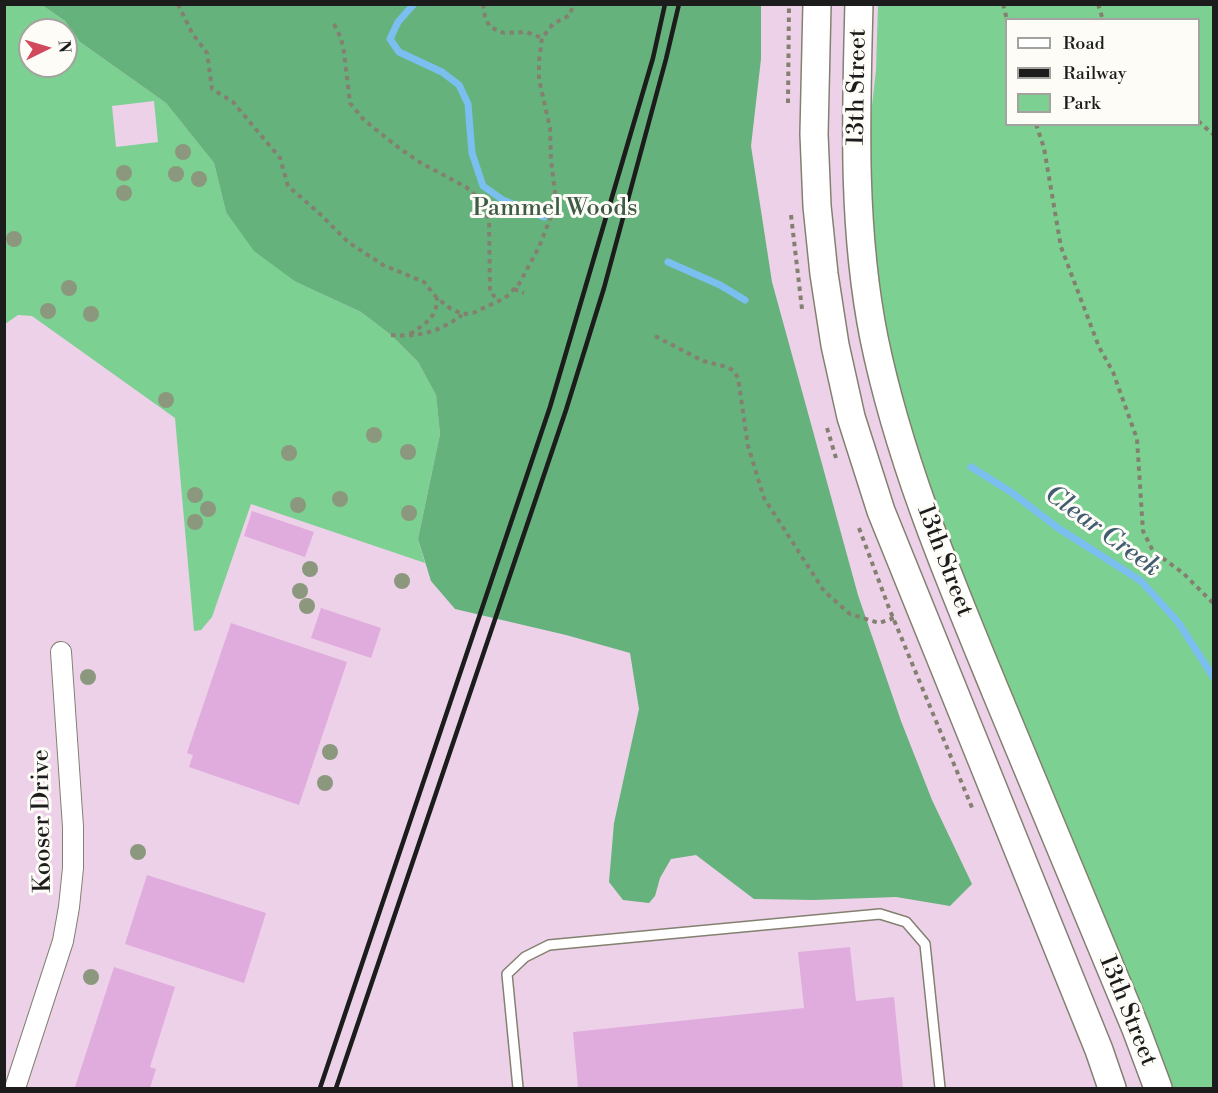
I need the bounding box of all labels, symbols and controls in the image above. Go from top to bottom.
north arrow [18,18,78,78]
legend [1005,18,1200,126]
street label: 13th Street [843,28,873,146]
text: Road [1063,32,1105,55]
text: N [53,39,74,54]
text: Railway [1063,62,1126,85]
text: Park [1063,92,1100,115]
park label: Pammel Woods [473,195,637,223]
water label: Clear Creek [1038,480,1166,584]
street label: 13th Street [910,501,978,621]
street label: Kooser Drive [27,749,59,893]
street label: 13th Street [1092,951,1162,1071]

